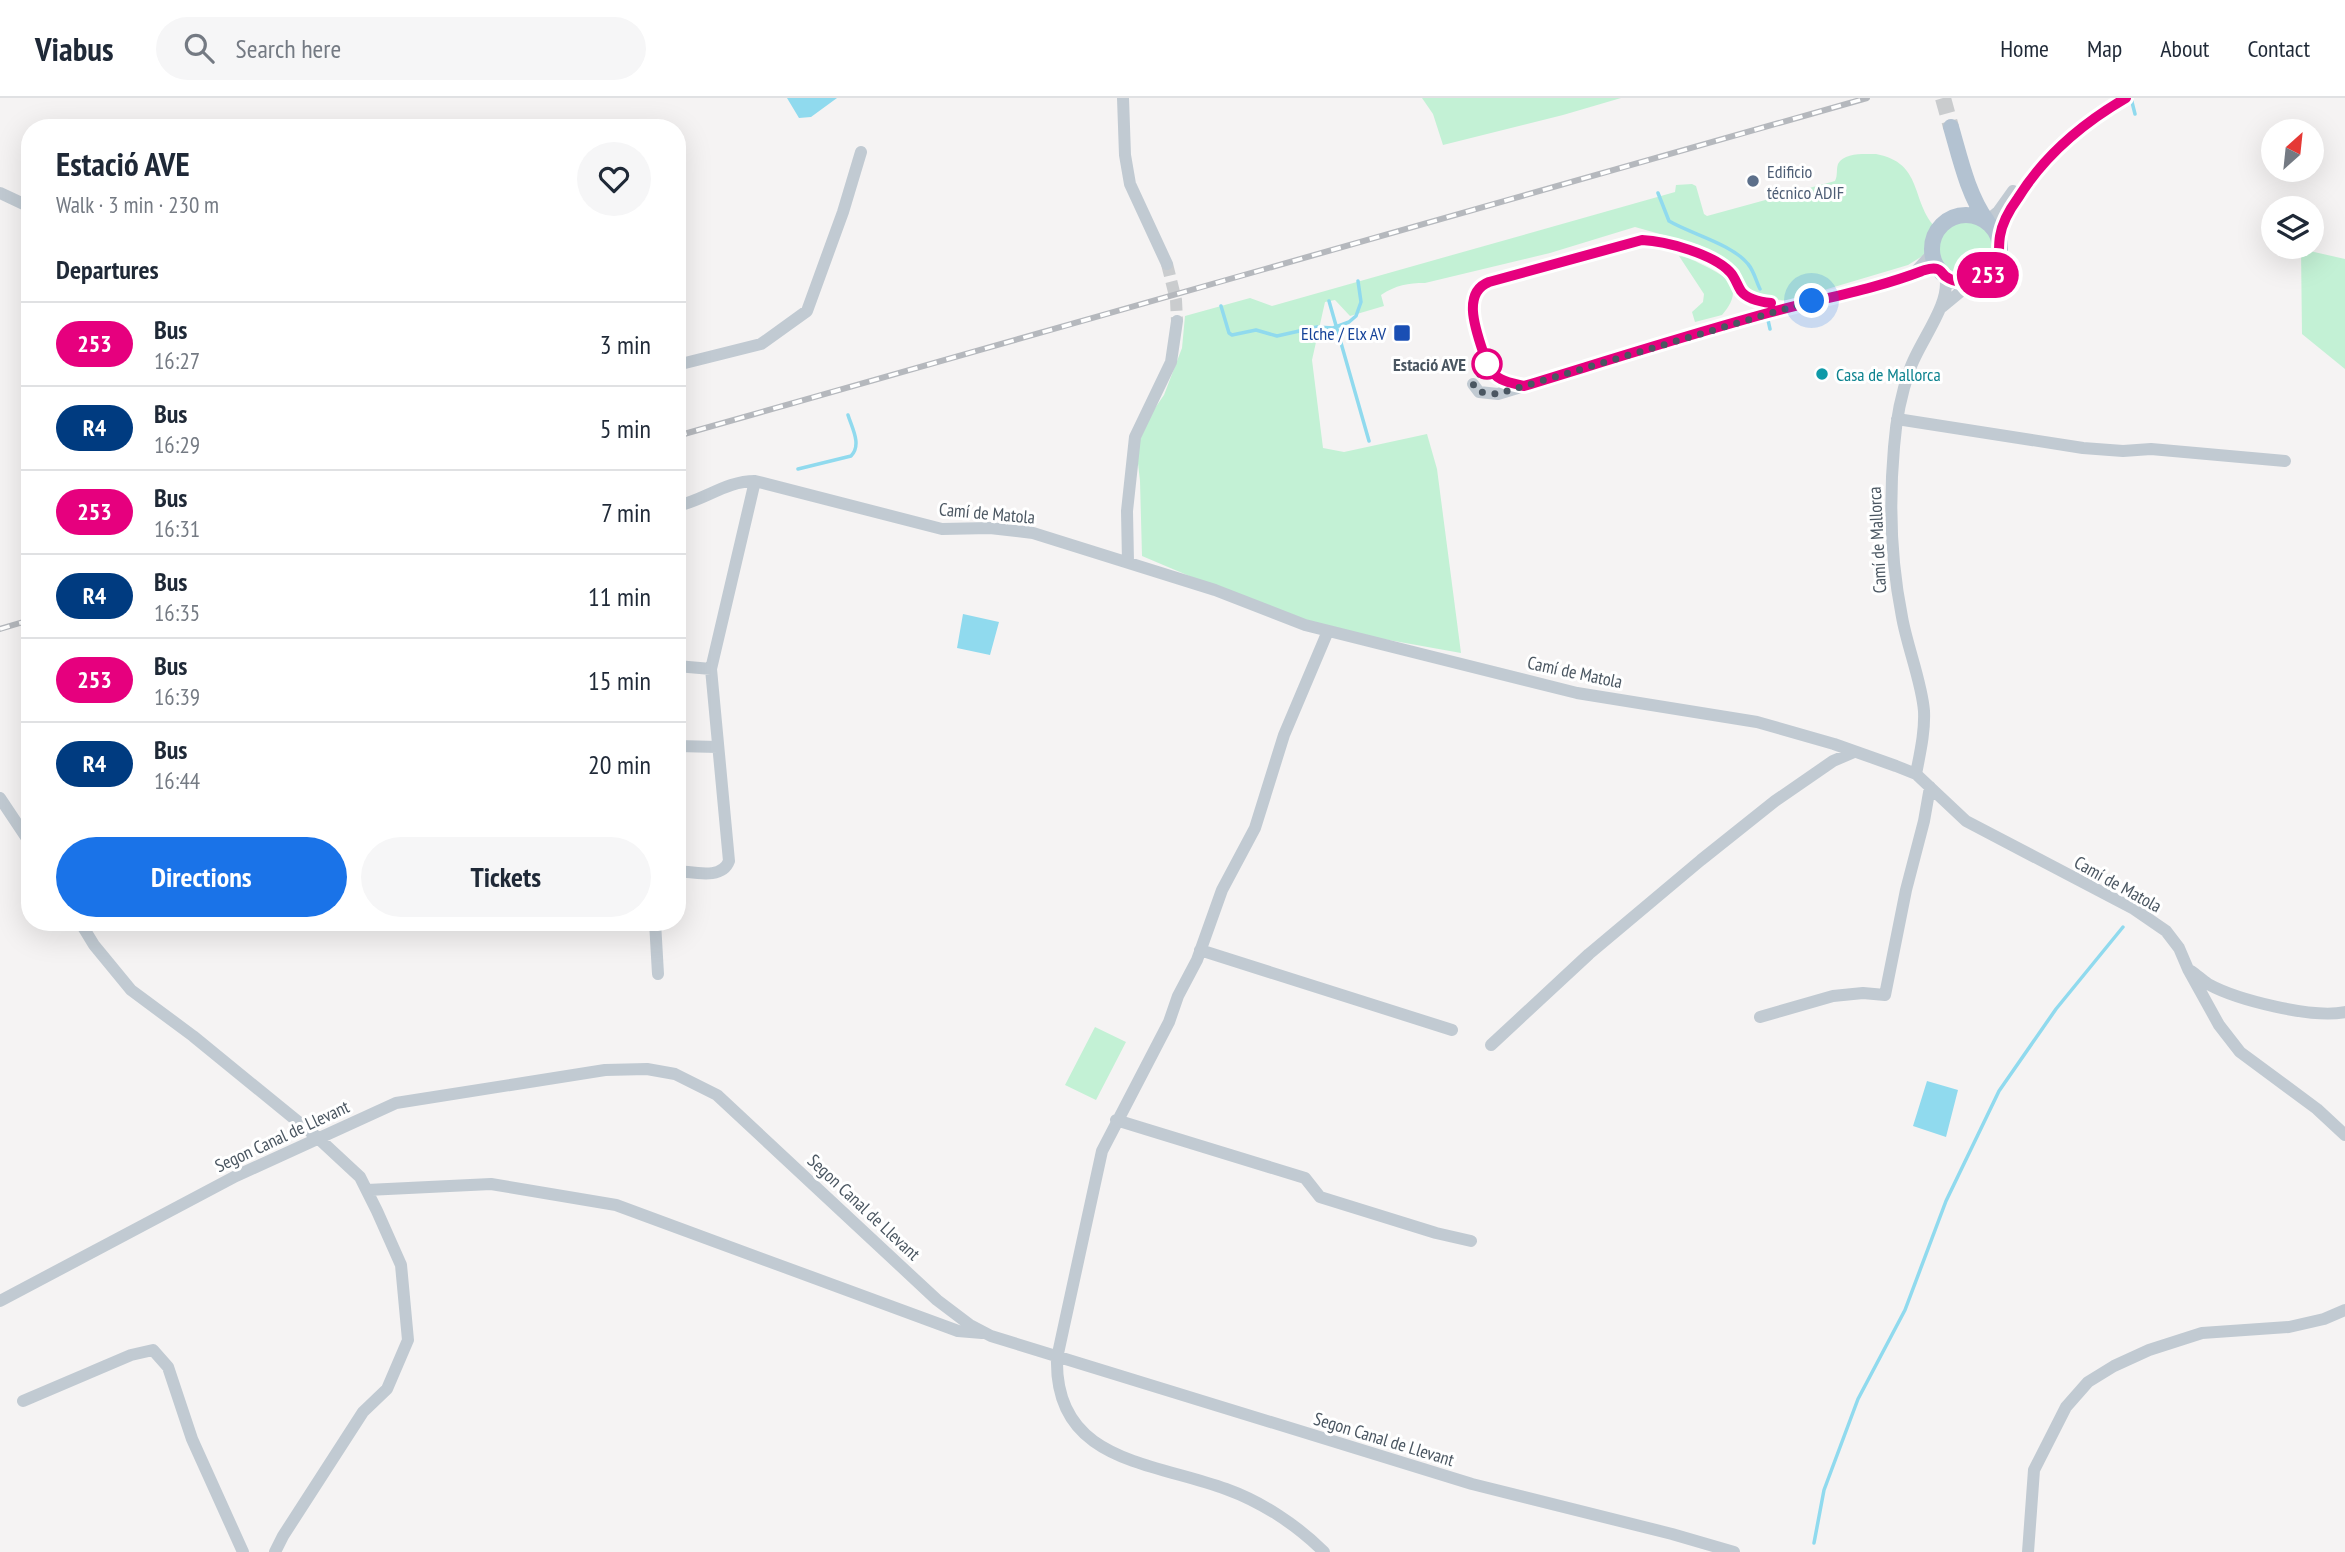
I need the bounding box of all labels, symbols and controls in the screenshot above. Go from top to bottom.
search box [156,17,646,80]
text: Viabus [35,27,114,70]
icon: search [180,29,218,67]
text: Search here [236,32,341,65]
text: Home [2000,33,2049,64]
text: Map [2087,33,2122,64]
text: About [2160,33,2209,64]
text: Contact [2247,33,2310,64]
north arrow [2261,119,2324,182]
map controls [2261,119,2324,259]
text: Estació AVE [56,142,190,185]
button: heart [577,142,651,216]
place label: Edificio técnico ADIF [1767,160,1844,204]
marker: Edificio técnico ADIF [1745,173,1761,189]
text: Walk · 3 min · 230 m [56,190,219,219]
button: layers [2261,196,2324,259]
line badge: 253 [1948,252,2028,298]
text: Departures [56,253,159,286]
text: 253 [1971,259,2005,290]
your location [1794,283,1829,318]
text: Bus [154,313,187,346]
place label: Elche / Elx AV [1301,322,1387,345]
marker: Elche / Elx AV [1392,323,1412,343]
text: 253 [77,328,112,359]
text: 3 min [600,328,651,361]
text: 16:27 [154,346,200,375]
marker: Estació AVE [1472,349,1502,379]
place label: Estació AVE [1393,353,1466,376]
place label: Casa de Mallorca [1836,363,1941,386]
marker: Casa de Mallorca [1814,366,1830,382]
text: Bus [154,397,187,430]
text: R4 [83,412,106,443]
text: 5 min [600,412,651,445]
text: 16:29 [154,430,200,459]
text: Bus [154,481,187,514]
street label: Camí de Mallorca [1863,486,1891,594]
text: 253 [77,496,112,527]
text: 7 min [601,496,651,529]
street label: Camí de Matola [938,497,1036,529]
text: 16:31 [154,514,200,543]
text: Bus [154,565,187,598]
text: R4 [83,580,106,611]
text: 11 min [588,580,651,613]
text: 16:35 [154,598,200,627]
text: Bus [154,649,187,682]
street label: Camí de Matola [1525,651,1625,693]
text: 253 [77,664,112,695]
text: 15 min [588,664,651,697]
text: 16:39 [154,682,200,711]
text: Bus [154,733,187,766]
text: R4 [83,748,106,779]
text: 20 min [588,748,651,781]
text: 16:44 [154,766,200,795]
button: Directions [56,837,347,917]
button: Tickets [361,837,651,917]
street label: Camí de Matola [2070,851,2166,917]
street label: Segon Canal de Llevant [211,1095,353,1177]
street label: Segon Canal de Llevant [803,1149,925,1265]
street label: Segon Canal de Llevant [1311,1407,1457,1471]

